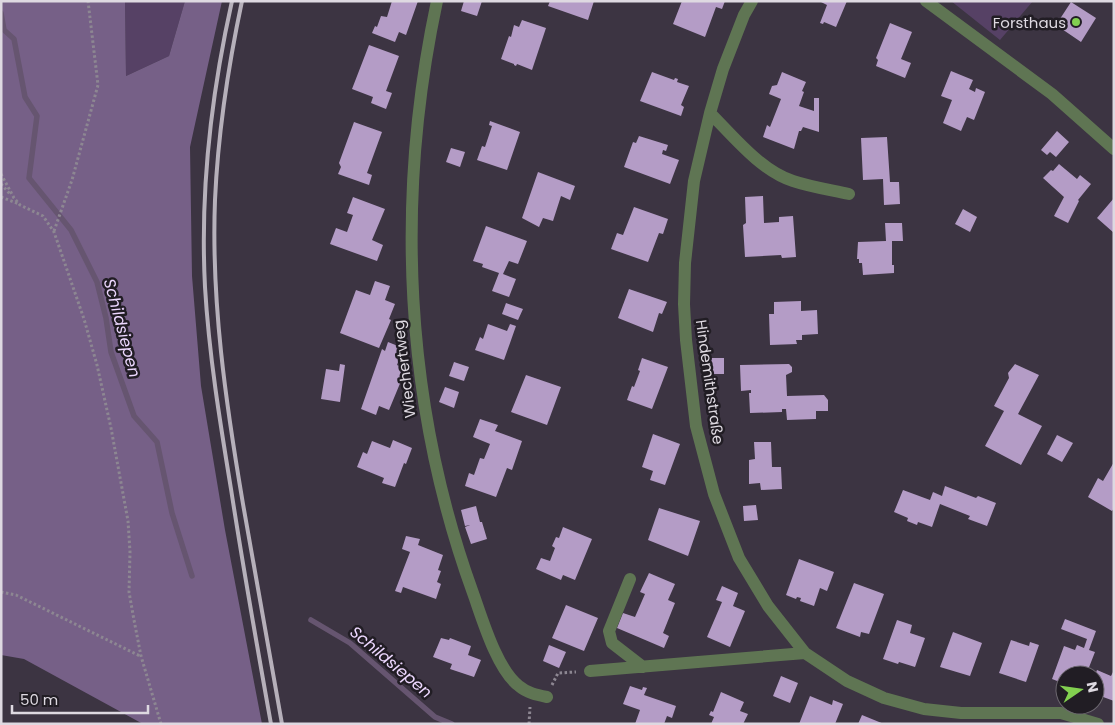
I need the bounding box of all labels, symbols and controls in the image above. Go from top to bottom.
place label: Forsthaus [993,12,1066,33]
marker: Forsthaus [1070,16,1082,28]
water label: Schildsiepen [98,276,146,380]
street label: Hindemithstraße [691,318,729,446]
street label: Wiechertweg [388,319,420,419]
water label: Schildsiepen [345,621,437,703]
north arrow [1055,665,1105,715]
text: N [1082,680,1104,694]
scale bar [12,682,149,714]
text: 50 m [20,689,58,710]

